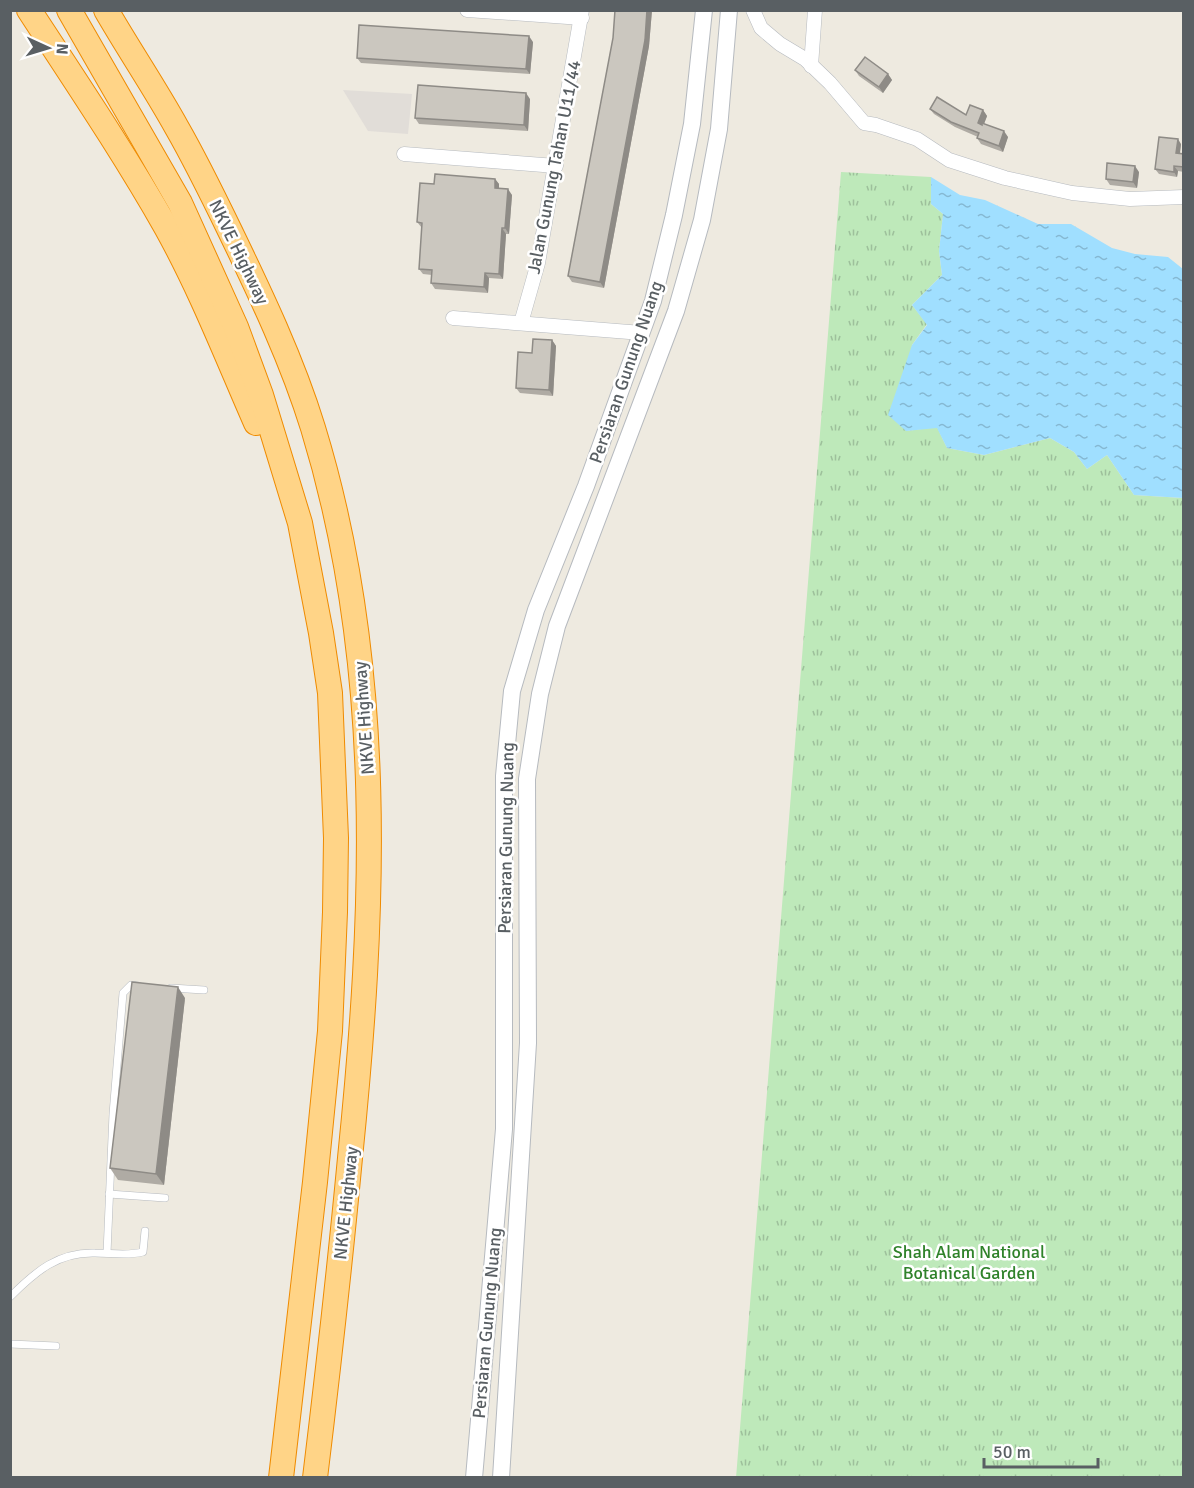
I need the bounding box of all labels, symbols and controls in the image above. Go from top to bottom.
north arrow [18,18,78,78]
text: N [52,43,72,55]
street label: Jalan Gunung Tahan U11/44 [522,58,586,276]
street label: NKVE Highway [204,196,274,308]
street label: Persiaran Gunung Nuang [584,278,668,466]
street label: NKVE Highway [349,660,379,775]
street label: Persiaran Gunung Nuang [493,742,519,934]
street label: NKVE Highway [329,1145,363,1261]
street label: Persiaran Gunung Nuang [468,1227,506,1419]
park label: Shah Alam National Botanical Garden [893,1241,1045,1284]
scale bar [984,1431,1098,1469]
text: 50 m [993,1441,1031,1463]

